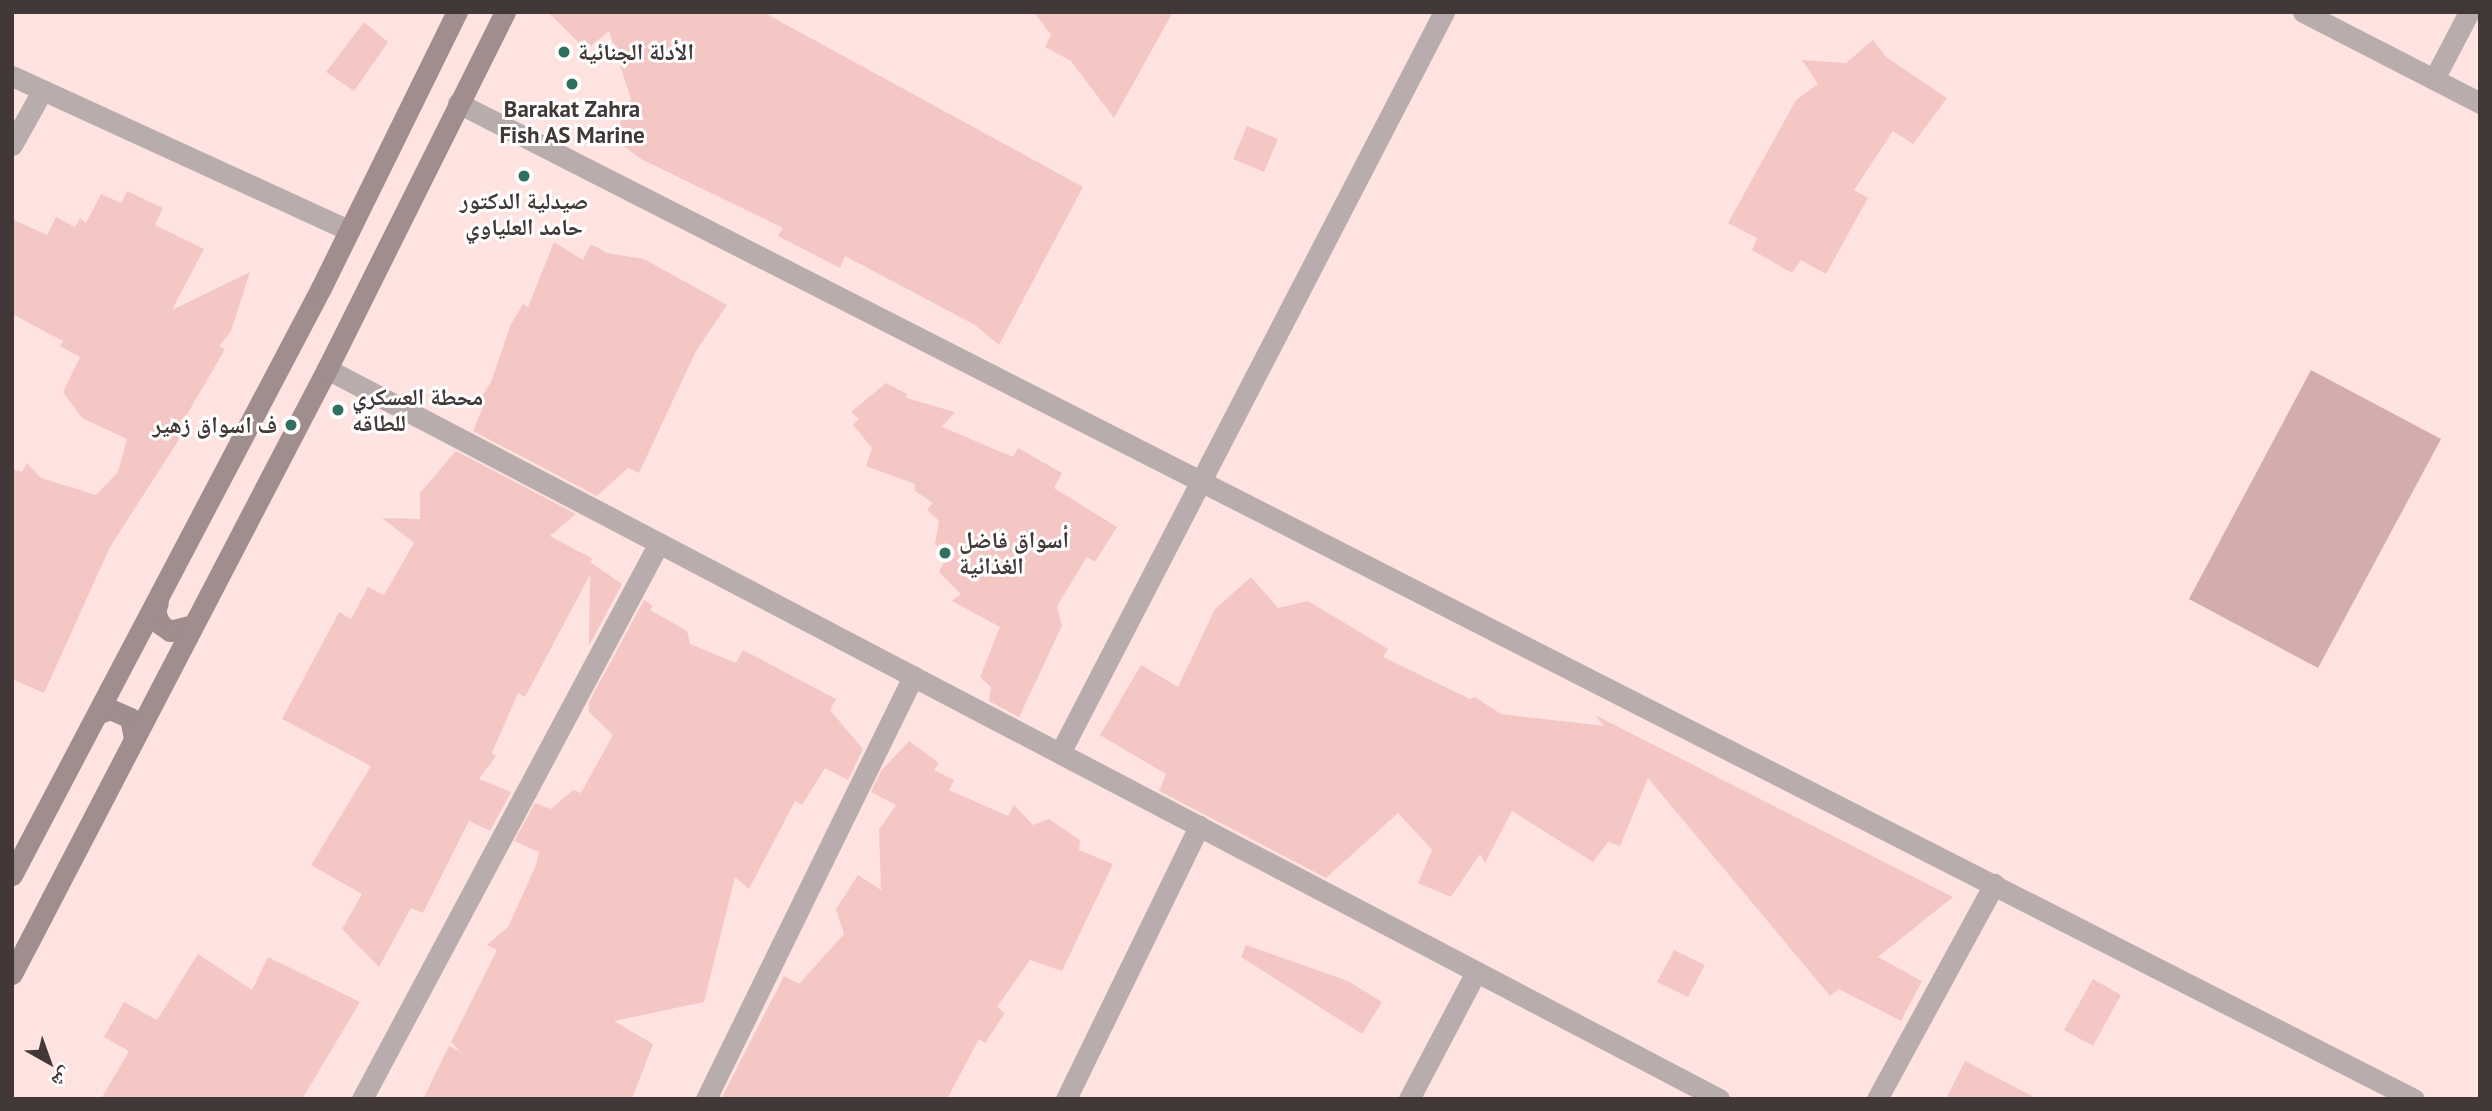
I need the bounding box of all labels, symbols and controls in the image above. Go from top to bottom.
place label: الأدلة الجنائية [578,38,694,66]
marker: الأدلة الجنائية [556,44,572,60]
marker: Barakat Zahra Fish AS Marine [564,76,580,92]
place label: Barakat Zahra Fish AS Marine [499,95,645,149]
marker: صيدلية الدكتور حامد العلياوي [516,168,532,184]
place label: صيدلية الدكتور حامد العلياوي [460,187,588,241]
place label: محطة العسكري للطاقه [352,383,483,437]
marker: محطة العسكري للطاقه [330,402,346,418]
place label: ف اسواق زهير [153,411,277,439]
marker: ف اسواق زهير [283,417,299,433]
place label: أسواق فاضل الغذائية [959,526,1069,580]
marker: أسواق فاضل الغذائية [937,545,953,561]
north arrow [14,1027,84,1097]
text: ش [47,1062,78,1094]

